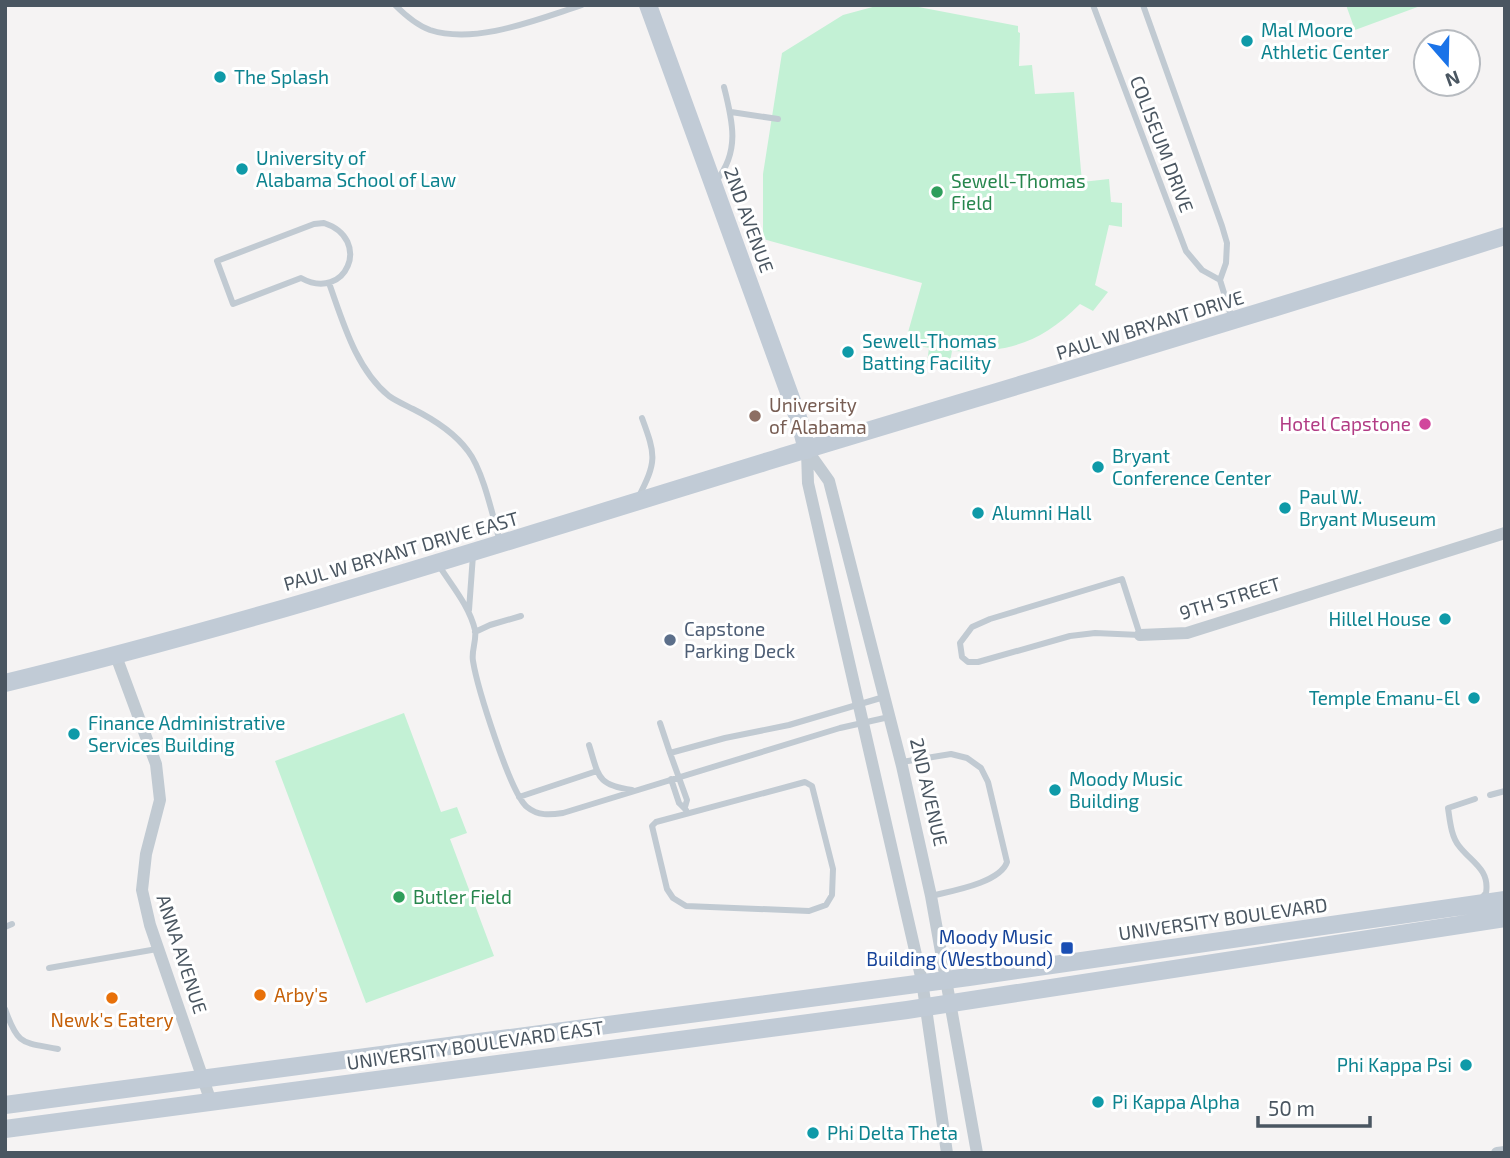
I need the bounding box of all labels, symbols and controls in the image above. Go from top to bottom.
place label: Mal Moore Athletic Center [1261,18,1390,63]
north arrow [1412,28,1482,98]
marker: Mal Moore Athletic Center [1239,33,1255,49]
place label: The Splash [234,65,329,88]
text: N [1443,66,1463,93]
marker: The Splash [212,69,228,85]
street label: COLISEUM DRIVE [1126,72,1199,215]
place label: University of Alabama School of Law [256,146,457,191]
marker: University of Alabama School of Law [234,161,250,177]
street label: 2ND AVENUE [720,164,779,276]
place label: Sewell-Thomas Field [951,169,1086,214]
marker: Sewell-Thomas Field [929,184,945,200]
street label: PAUL W BRYANT DRIVE [1053,285,1246,364]
place label: Sewell-Thomas Batting Facility [862,329,997,374]
marker: Sewell-Thomas Batting Facility [840,344,856,360]
place label: University of Alabama [769,393,867,438]
marker: University of Alabama [747,408,763,424]
place label: Hotel Capstone [1279,412,1411,435]
marker: Hotel Capstone [1417,416,1433,432]
place label: Bryant Conference Center [1112,444,1272,489]
marker: Bryant Conference Center [1090,459,1106,475]
place label: Paul W. Bryant Museum [1299,485,1436,530]
marker: Paul W. Bryant Museum [1277,500,1293,516]
place label: Alumni Hall [992,501,1092,524]
marker: Alumni Hall [970,505,986,521]
street label: PAUL W BRYANT DRIVE EAST [281,506,521,595]
street label: 9TH STREET [1176,571,1283,624]
place label: Hillel House [1329,607,1431,630]
marker: Hillel House [1437,611,1453,627]
place label: Capstone Parking Deck [684,617,796,662]
marker: Capstone Parking Deck [662,632,678,648]
place label: Temple Emanu-El [1309,686,1460,709]
marker: Temple Emanu-El [1466,690,1482,706]
place label: Finance Administrative Services Building [88,711,285,756]
marker: Finance Administrative Services Building [66,726,82,742]
street label: 2ND AVENUE [906,735,953,848]
place label: Moody Music Building [1069,767,1183,812]
marker: Moody Music Building [1047,782,1063,798]
place label: Butler Field [413,885,512,908]
marker: Butler Field [391,889,407,905]
street label: ANNA AVENUE [152,891,213,1016]
street label: UNIVERSITY BOULEVARD [1117,892,1329,945]
place label: Moody Music Building (Westbound) [866,925,1053,970]
marker: Moody Music Building (Westbound) [1059,940,1075,956]
place label: Arby's [274,983,328,1006]
marker: Arby's [252,987,268,1003]
marker: Newk's Eatery [104,990,120,1006]
place label: Newk's Eatery [51,1008,173,1031]
street label: UNIVERSITY BOULEVARD EAST [345,1015,605,1074]
place label: Phi Kappa Psi [1337,1053,1452,1076]
marker: Phi Kappa Psi [1458,1057,1474,1073]
scale bar [1258,1084,1370,1128]
place label: Pi Kappa Alpha [1112,1090,1240,1113]
marker: Pi Kappa Alpha [1090,1094,1106,1110]
text: 50 m [1268,1095,1315,1120]
place label: Phi Delta Theta [827,1121,958,1144]
marker: Phi Delta Theta [805,1125,821,1141]

